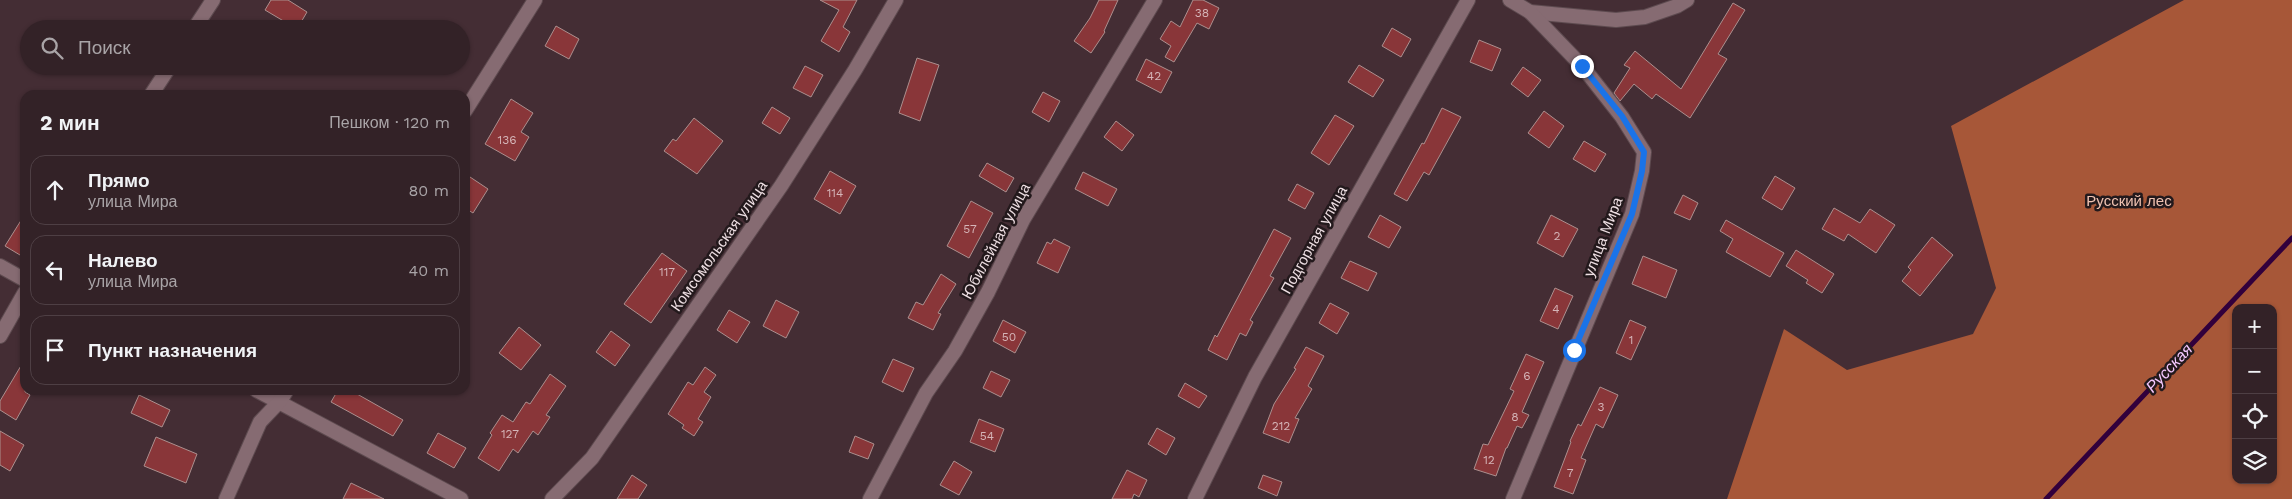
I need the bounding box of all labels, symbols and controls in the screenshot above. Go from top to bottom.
house number: 38 [1195,6,1209,20]
search box [20,20,470,75]
icon: search [38,34,66,62]
text: Поиск [78,36,131,59]
route end [1571,55,1594,78]
house number: 42 [1147,69,1161,83]
text: 2 мин [40,110,100,135]
text: Пешком · 120 m [329,113,450,132]
house number: 136 [498,133,516,147]
text: Прямо [88,169,150,192]
icon: ahead [41,176,69,204]
street label: Комсомольская улица [667,177,771,315]
street label: Юбилейная улица [958,179,1034,302]
text: 80 m [408,181,449,200]
street label: Подгорная улица [1277,182,1351,297]
house number: 114 [827,186,843,200]
text: улица Мира [88,192,178,211]
park label: Русский лес [2086,192,2172,210]
street label: улица Мира [1580,194,1627,279]
house number: 57 [963,222,977,236]
house number: 2 [1554,229,1561,243]
text: Налево [88,249,158,272]
icon: left [41,256,69,284]
text: 40 m [409,261,449,280]
house number: 117 [659,265,675,279]
text: улица Мира [88,272,178,291]
house number: 4 [1552,302,1560,316]
map controls [2232,304,2277,484]
button: + [2232,304,2277,349]
house number: 50 [1002,330,1016,344]
house number: 1 [1629,333,1633,347]
icon: arrive [41,336,69,364]
text: Пункт назначения [88,339,257,362]
route start [1563,339,1586,362]
water label: Русская [2142,339,2197,396]
button: − [2232,349,2277,394]
house number: 6 [1523,369,1531,383]
button: locate [2232,394,2277,439]
house number: 3 [1598,400,1605,414]
house number: 8 [1511,410,1519,424]
house number: 212 [1272,419,1290,433]
house number: 127 [501,427,519,441]
house number: 54 [980,429,994,443]
button: layers [2232,439,2277,484]
house number: 12 [1483,453,1495,467]
house number: 7 [1567,466,1574,480]

